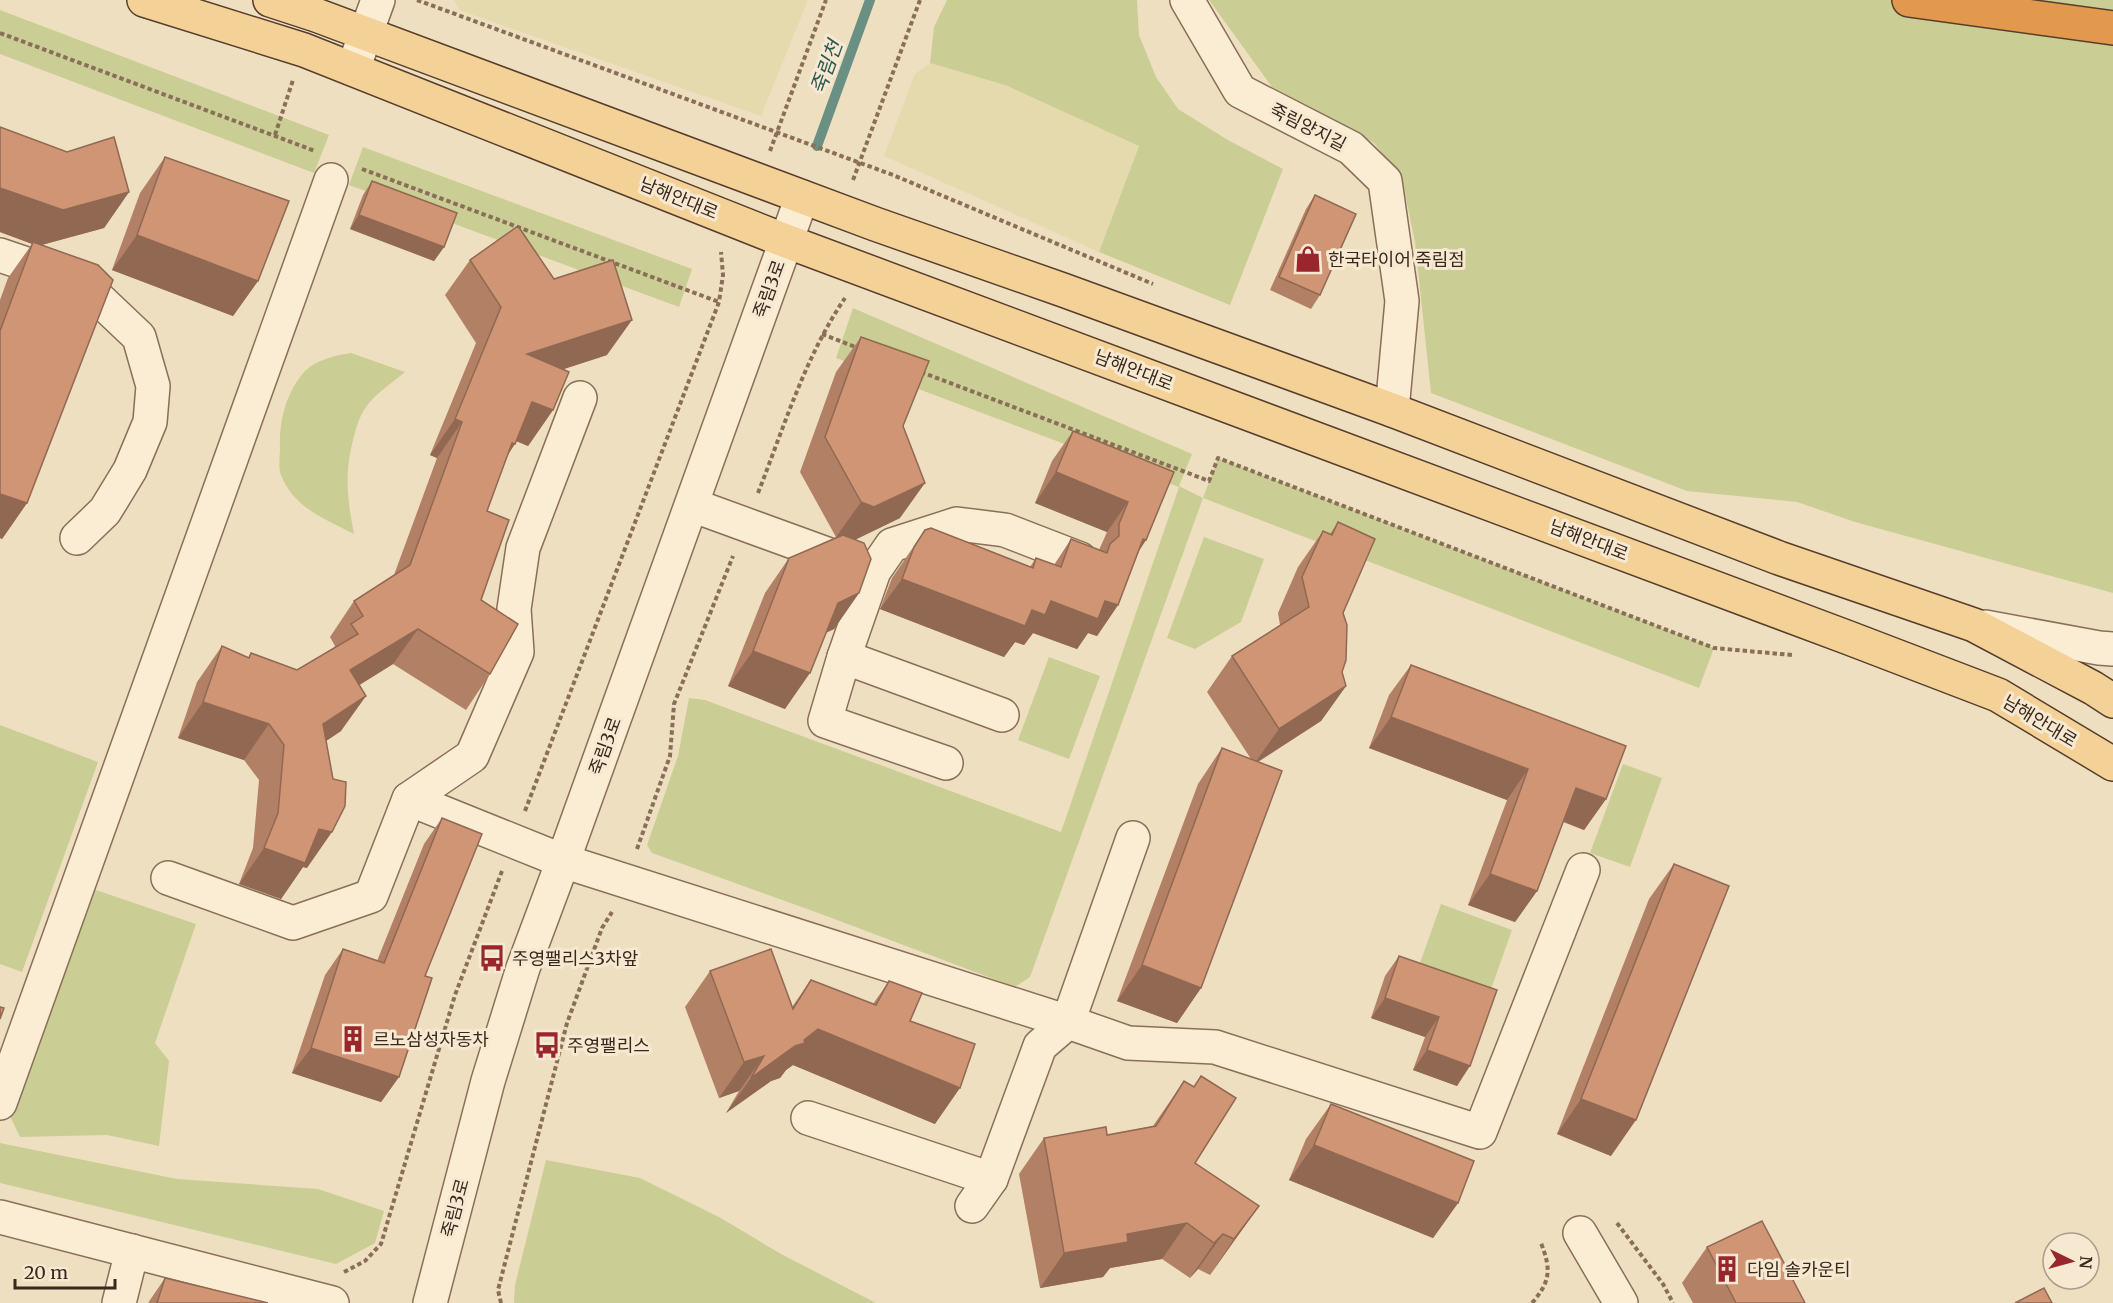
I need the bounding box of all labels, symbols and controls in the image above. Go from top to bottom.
water label: 죽림천 [805,34,848,97]
street label: 죽림양지길 [1266,98,1350,156]
street label: 남해안대로 [636,172,722,224]
shop icon: 한국타이어 죽림점 [1293,244,1323,274]
place label: 한국타이어 죽림점 [1328,248,1465,271]
street label: 죽림3로 [748,257,790,321]
street label: 남해안대로 [1091,344,1177,396]
street label: 남해안대로 [1546,514,1632,566]
street label: 남해안대로 [1999,690,2081,752]
street label: 죽림3로 [584,714,626,778]
bus stop icon: 주영팰리스3차앞 [477,943,507,973]
place label: 주영팰리스3차앞 [512,947,638,970]
building icon: 르노삼성자동차 [338,1024,368,1054]
place label: 르노삼성자동차 [373,1028,489,1051]
bus stop icon: 주영팰리스 [532,1030,562,1060]
place label: 주영팰리스 [567,1034,650,1057]
street label: 죽림3로 [436,1176,474,1240]
north arrow [2041,1231,2101,1291]
scale bar [15,1252,116,1290]
building icon: 다임 솔카운티 [1712,1254,1742,1284]
text: N [2075,1255,2096,1270]
place label: 다임 솔카운티 [1747,1258,1851,1281]
text: 20 m [24,1261,68,1284]

